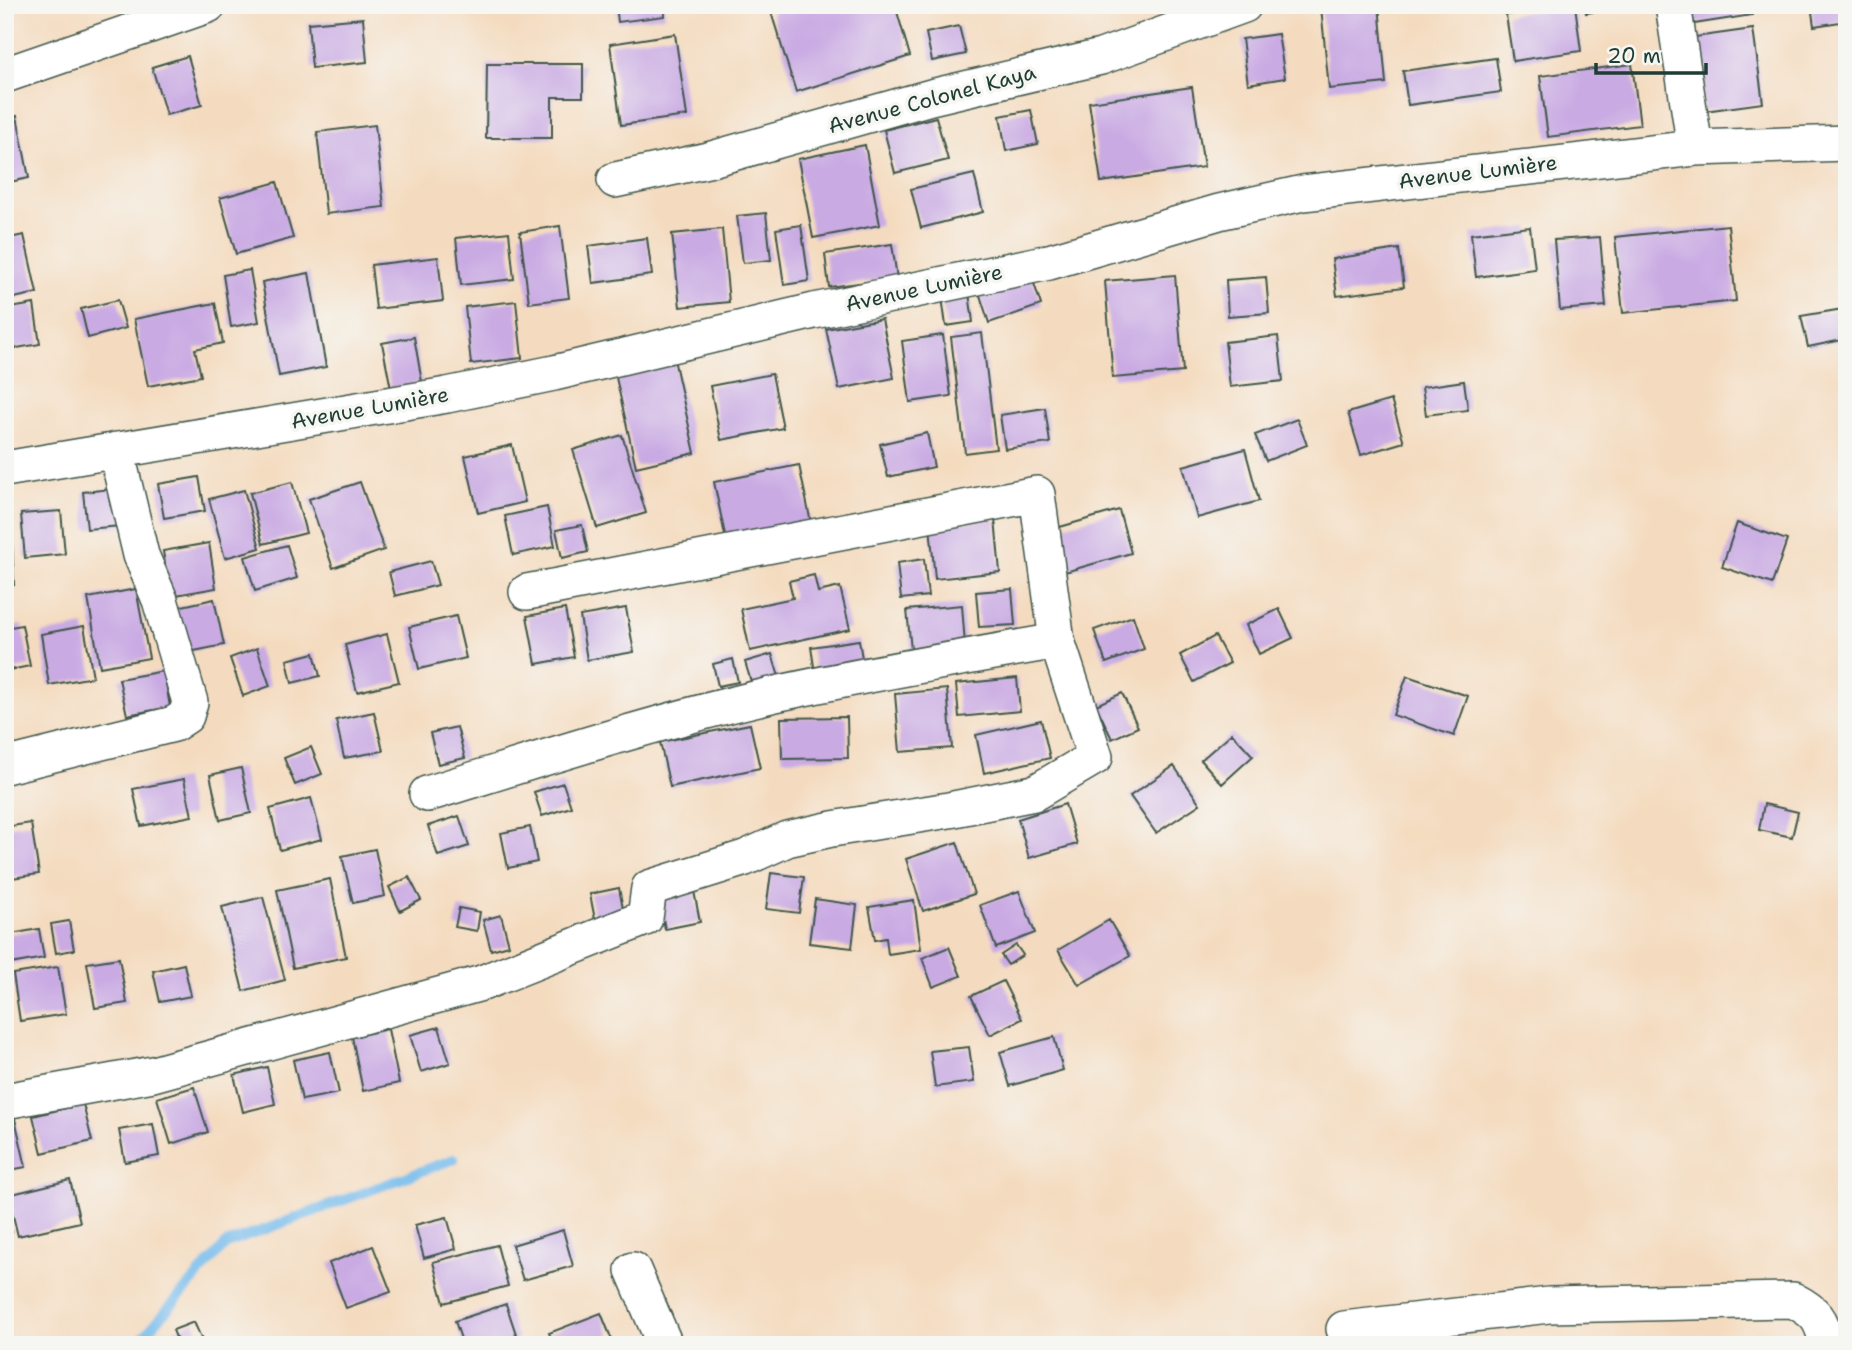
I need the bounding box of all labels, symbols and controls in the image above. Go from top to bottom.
scale bar [1596,32,1707,76]
text: 20 m [1607,42,1661,70]
street label: Avenue Colonel Kaya [825,58,1039,140]
street label: Avenue Lumière [1397,148,1559,196]
street label: Avenue Lumière [843,258,1005,318]
street label: Avenue Lumière [289,380,451,436]

